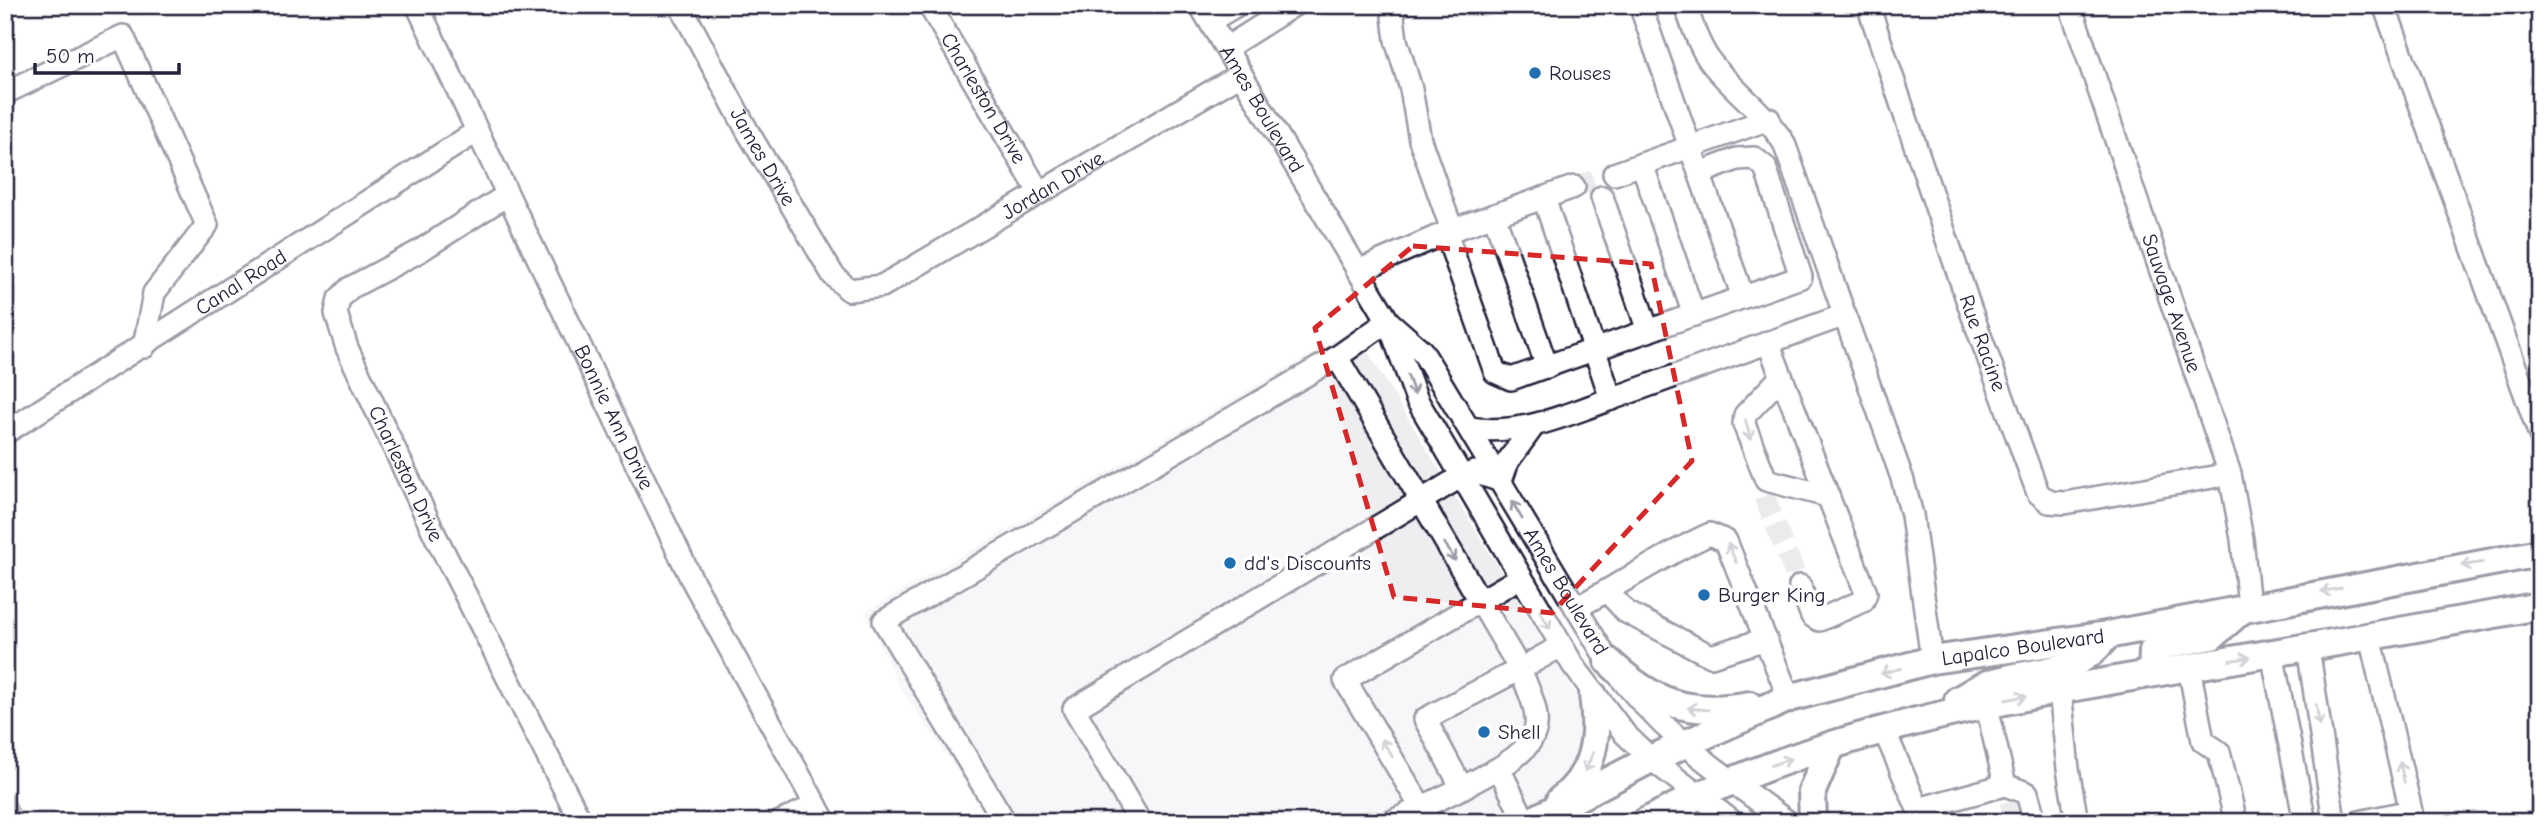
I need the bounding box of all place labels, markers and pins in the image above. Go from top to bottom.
place label: Rouses [1549,61,1611,85]
marker: Rouses [1527,65,1543,81]
place label: dd's Discounts [1244,551,1371,575]
marker: dd's Discounts [1222,555,1238,571]
place label: Burger King [1718,583,1826,607]
marker: Burger King [1696,587,1712,603]
place label: Shell [1498,720,1541,744]
marker: Shell [1476,724,1492,740]

